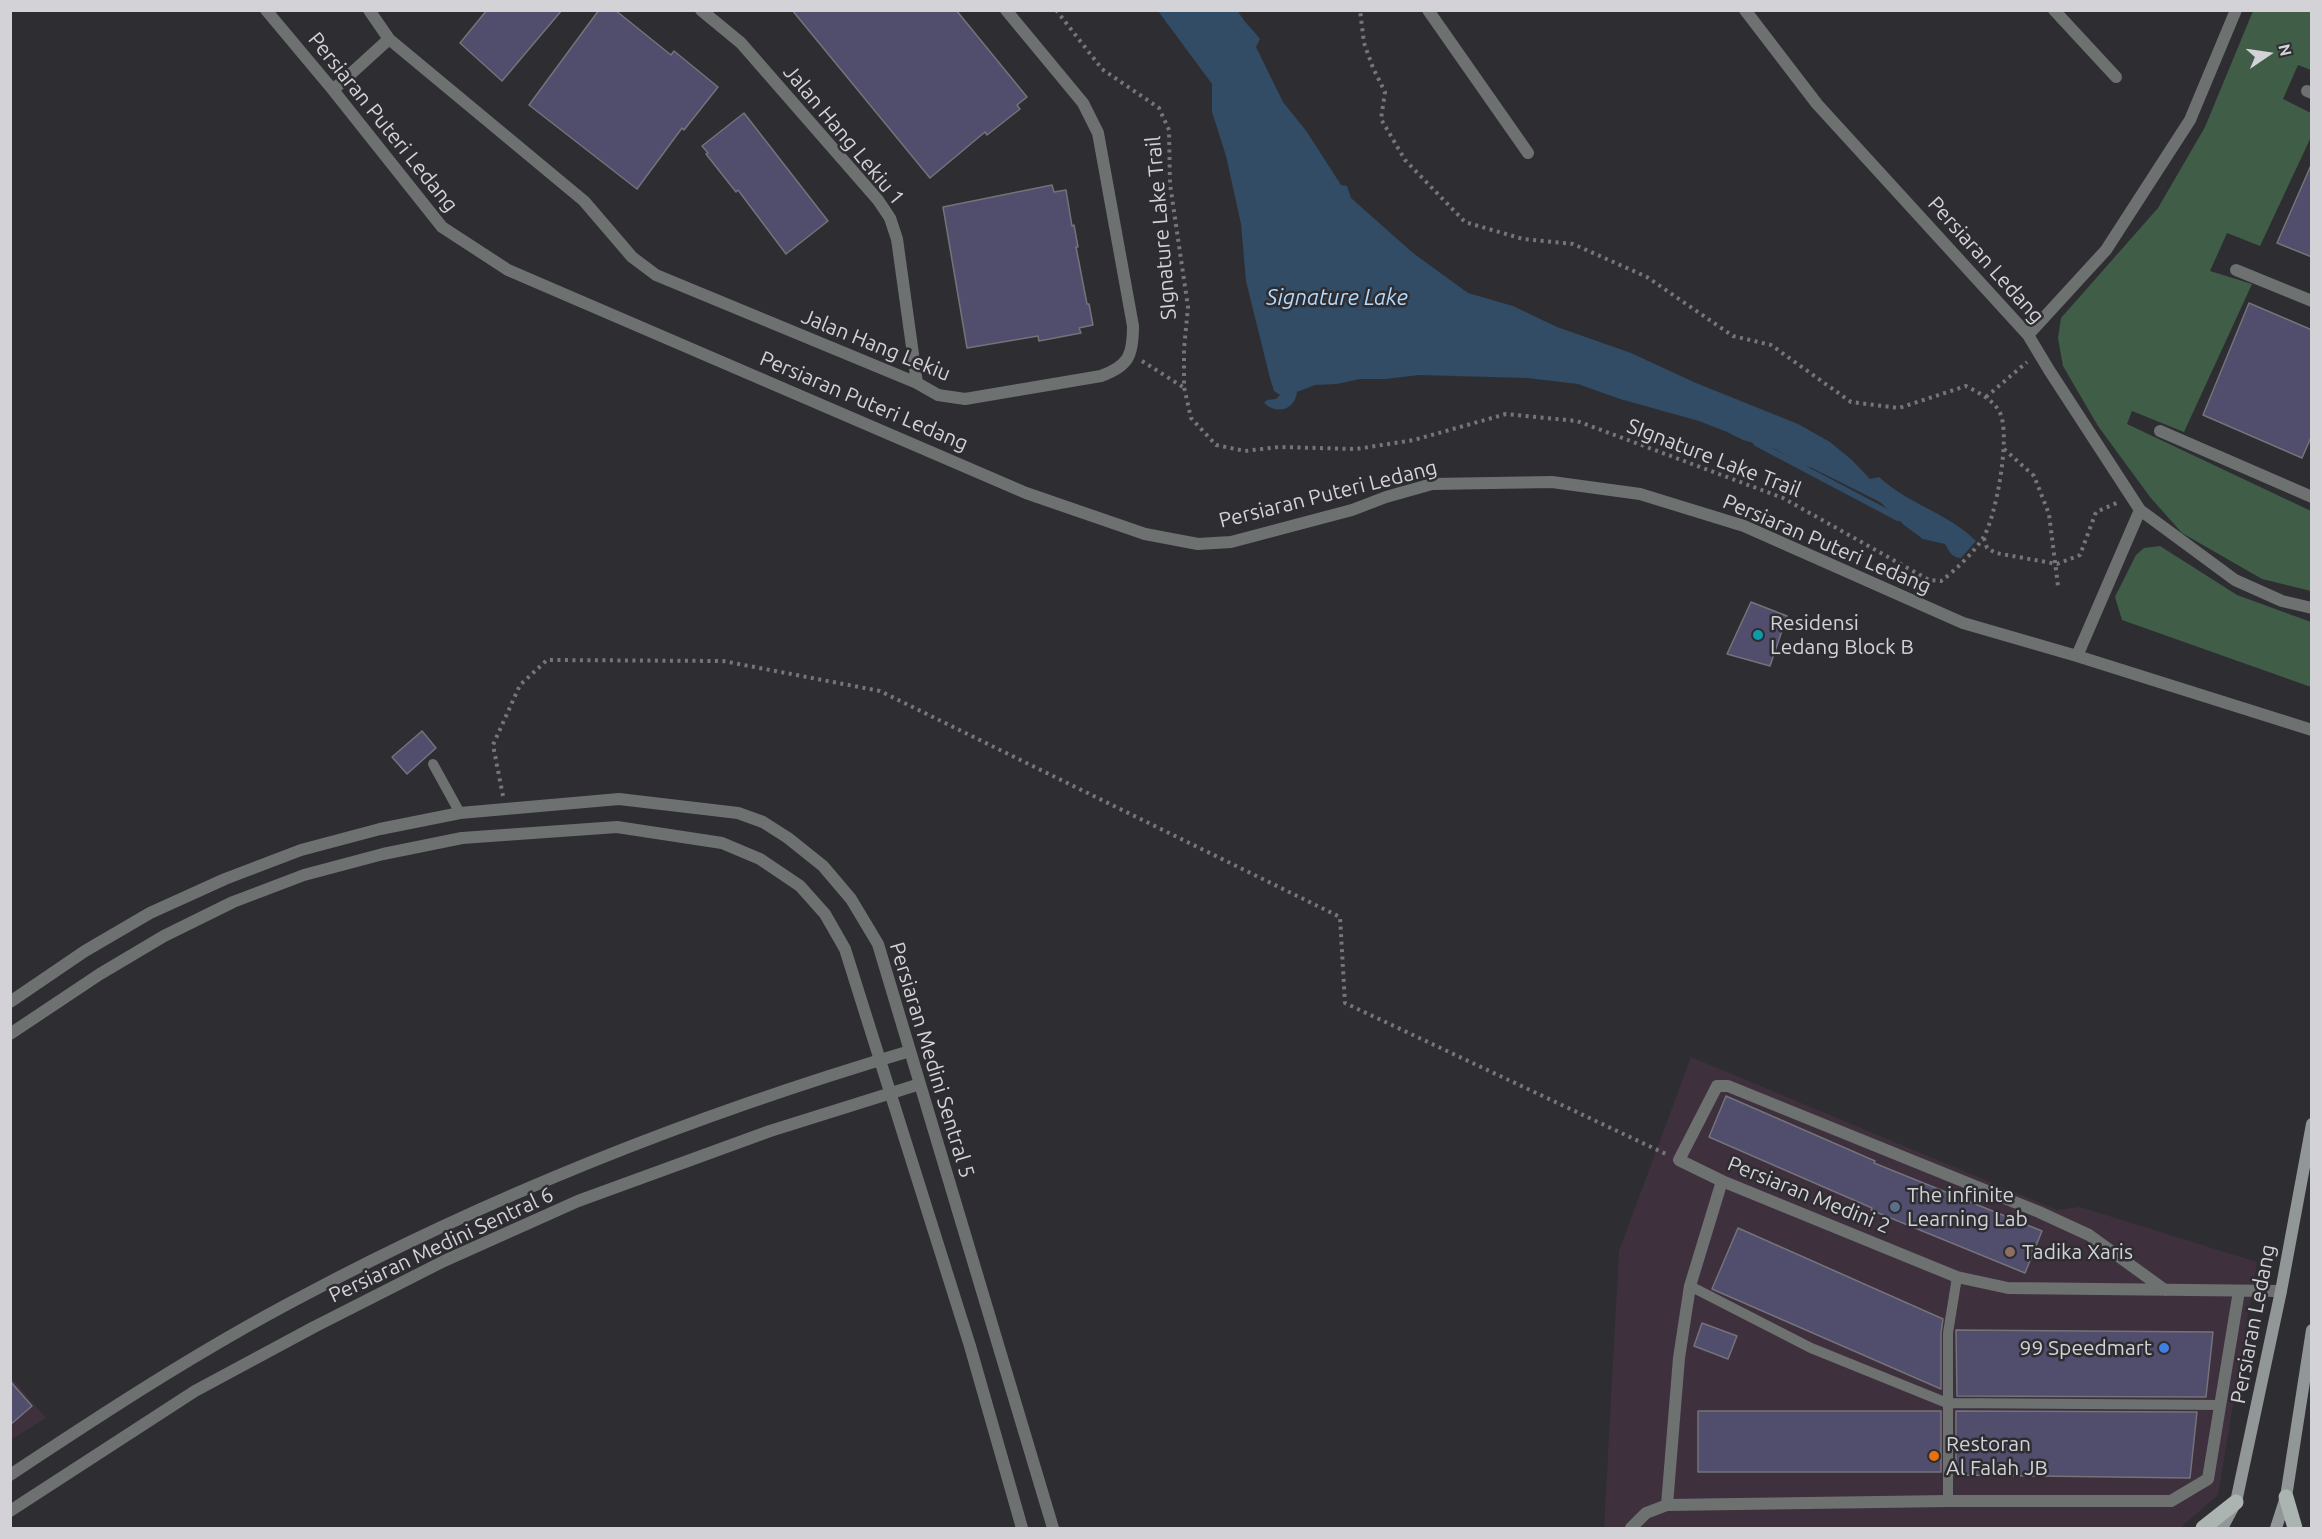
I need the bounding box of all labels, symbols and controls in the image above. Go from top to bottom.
north arrow [2238,24,2298,84]
street label: Persiaran Puteri Ledang [303,27,463,217]
text: N [2275,42,2296,58]
street label: Jalan Hang Lekiu 1 [778,60,910,210]
street label: SIgnature Lake Trail [1140,135,1182,321]
street label: Persiaran Ledang [1923,192,2049,328]
water label: Signature Lake [1266,285,1408,311]
street label: Jalan Hang Lekiu [798,304,954,386]
street label: Persiaran Puteri Ledang [756,346,972,456]
street label: SIgnature Lake Trail [1623,413,1805,503]
street label: Persiaran Puteri Ledang [1216,455,1440,533]
street label: Persiaran Puteri Ledang [1719,489,1935,599]
place label: Residensi Ledang Block B [1770,610,1914,660]
marker: Residensi Ledang Block B [1751,628,1765,642]
street label: Persiaran Medini Sentral 5 [884,939,980,1181]
street label: Persiaran Medini 2 [1724,1151,1894,1239]
street label: Persiaran Medini Sentral 6 [325,1182,557,1308]
place label: The infinite Learning Lab [1907,1182,2028,1232]
marker: The infinite Learning Lab [1888,1200,1902,1214]
place label: Tadika Xaris [2022,1239,2133,1265]
street label: Persiaran Ledang [2225,1242,2281,1406]
marker: Tadika Xaris [2003,1245,2017,1259]
place label: 99 Speedmart [2020,1335,2152,1361]
marker: 99 Speedmart [2157,1341,2171,1355]
place label: Restoran Al Falah JB [1946,1431,2048,1481]
marker: Restoran Al Falah JB [1927,1449,1941,1463]

